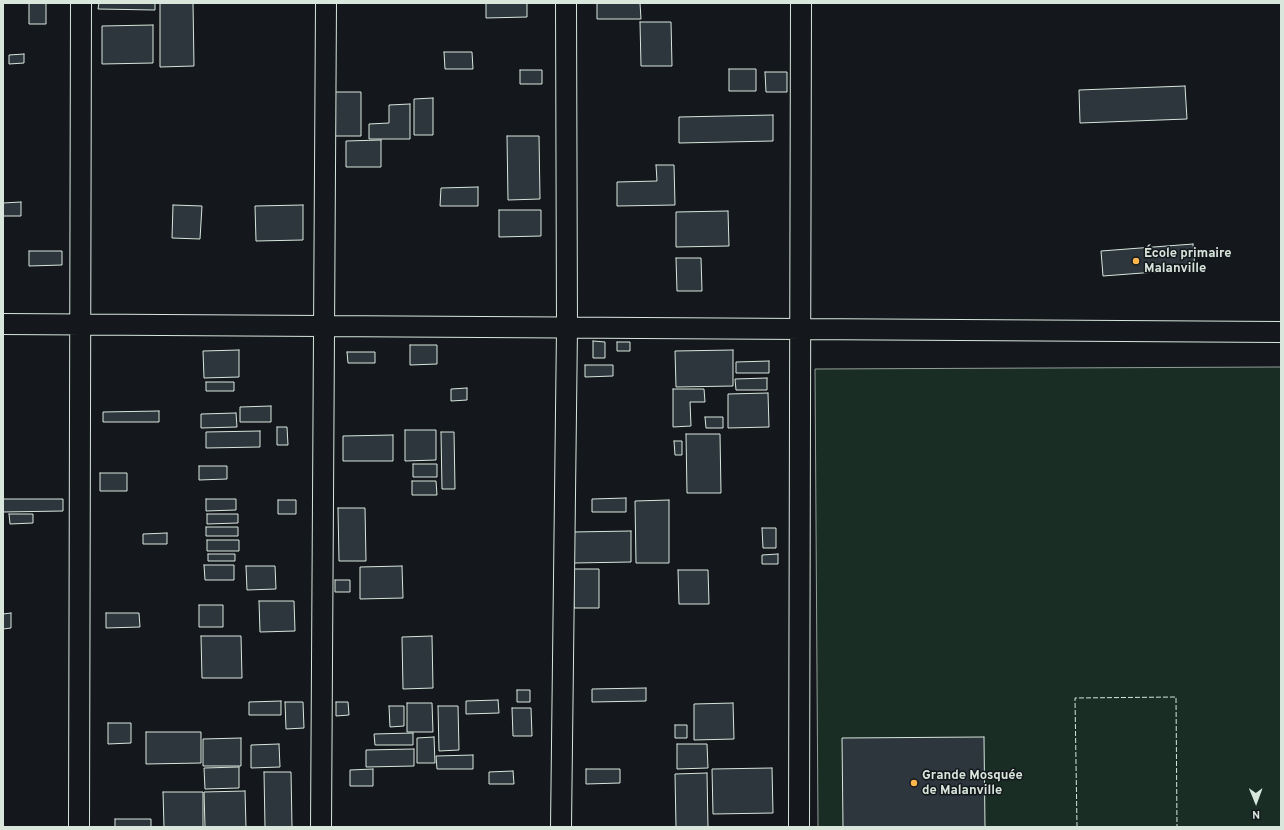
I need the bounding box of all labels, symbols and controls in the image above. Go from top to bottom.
place label: École primaire Malanville [1144,246,1231,277]
marker: École primaire Malanville [1131,256,1141,266]
place label: Grande Mosquée de Malanville [922,768,1023,799]
marker: Grande Mosquée de Malanville [909,778,919,788]
north arrow [1236,782,1276,822]
text: N [1252,807,1260,821]

